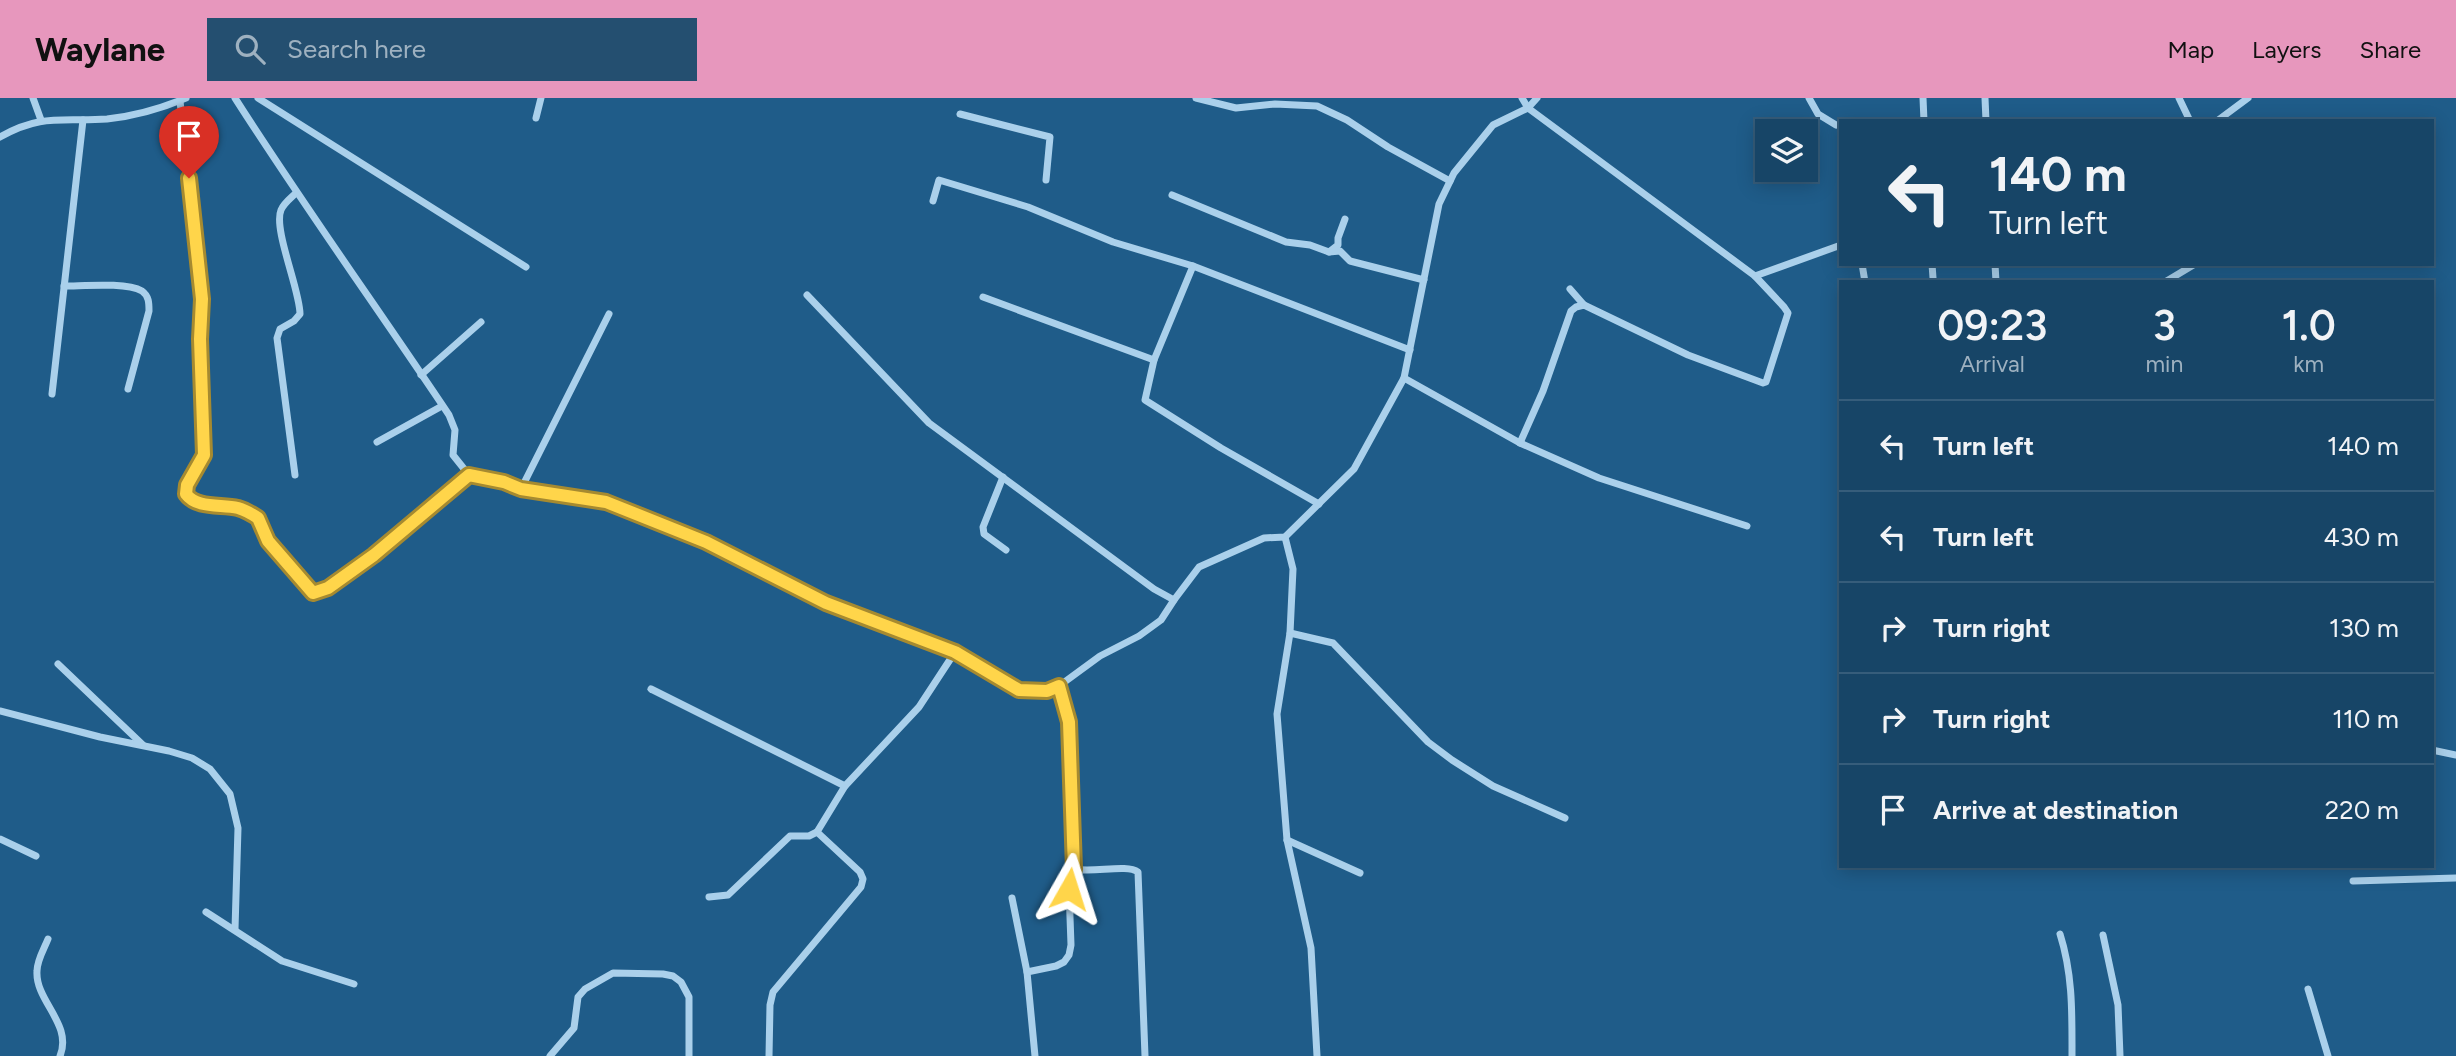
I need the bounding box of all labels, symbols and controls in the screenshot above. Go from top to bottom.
search box [207,18,697,81]
text: Waylane [35,30,165,69]
icon: search [231,30,269,68]
text: Search here [287,33,426,65]
text: Map [2167,35,2214,64]
text: Layers [2252,35,2321,64]
text: Share [2359,35,2421,64]
pin [159,106,219,178]
icon: arrive [170,117,208,155]
map controls [1755,119,1818,182]
button: layers [1755,119,1818,182]
text: 140 m [1989,144,2127,203]
icon: left [1874,147,1965,238]
text: Turn left [1989,204,2108,242]
text: 09:23 [1937,300,2047,351]
text: 3 [2153,300,2176,351]
text: 1.0 [2281,300,2336,351]
text: Arrival [1960,350,2025,378]
text: min [2145,350,2183,378]
text: km [2293,350,2324,378]
icon: left [1874,427,1912,465]
text: Turn left [1933,430,2034,462]
text: 140 m [2327,430,2399,462]
icon: left [1874,518,1912,556]
text: Turn left [1933,521,2034,553]
text: 430 m [2323,521,2399,553]
icon: right [1874,609,1912,647]
text: Turn right [1933,612,2050,644]
text: 130 m [2329,612,2399,644]
icon: right [1874,700,1912,738]
text: Turn right [1933,703,2050,735]
text: 110 m [2332,703,2399,735]
icon: arrive [1874,791,1912,829]
text: Arrive at destination [1933,794,2178,826]
text: 220 m [2325,794,2399,826]
position arrow [1032,852,1106,926]

